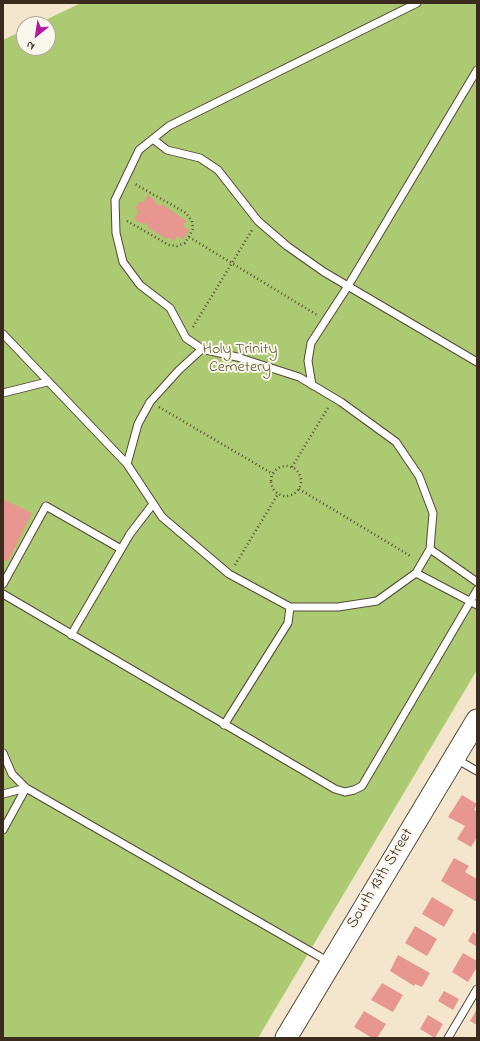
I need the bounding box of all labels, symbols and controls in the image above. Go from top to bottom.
north arrow [16,16,56,56]
text: N [23,37,38,54]
park label: Holy Trinity Cemetery [203,340,277,378]
street label: South 13th Street [344,825,418,933]

